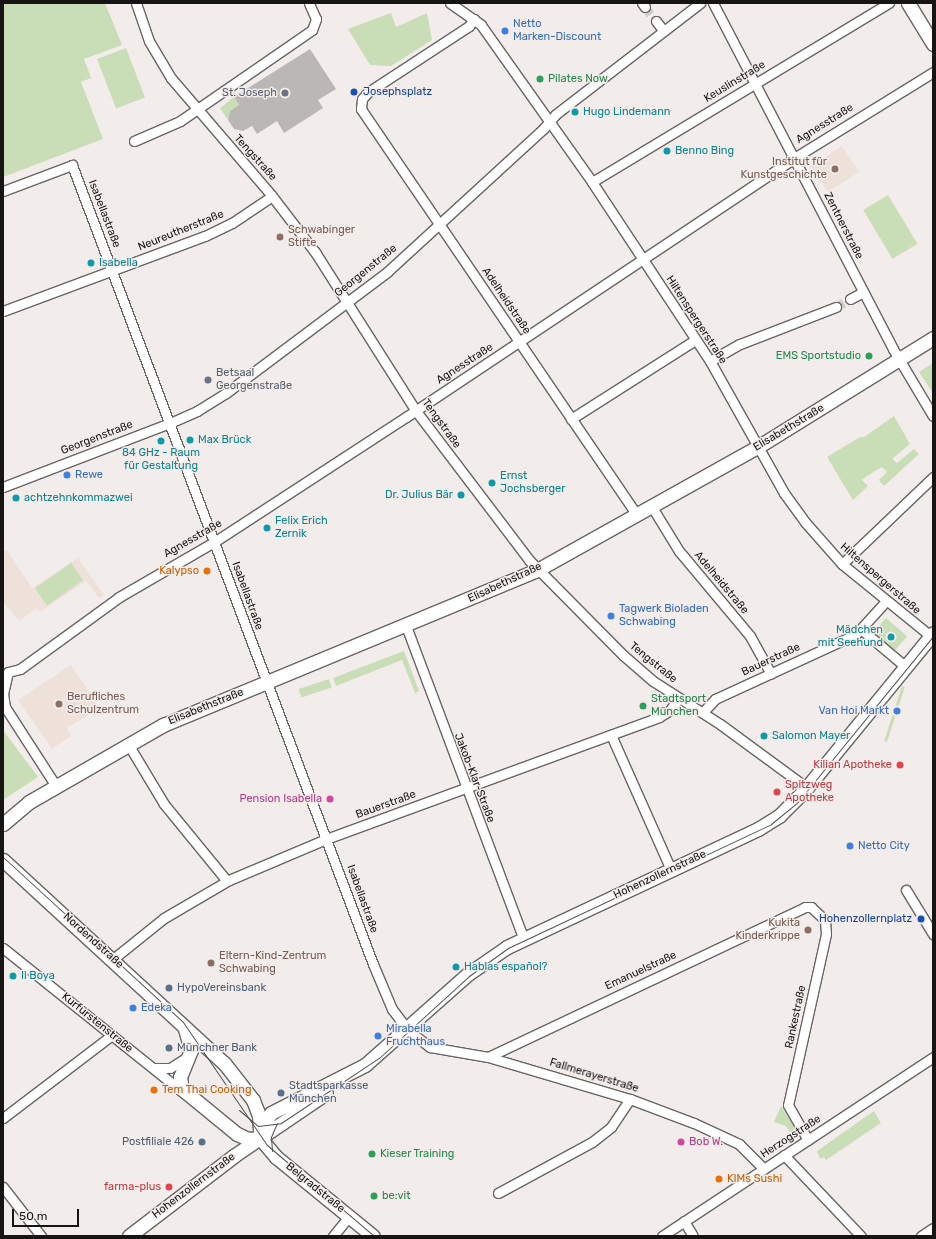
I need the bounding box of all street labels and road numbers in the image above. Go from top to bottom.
street label: Keuslinstraße [702,58,768,106]
street label: Agnesstraße [794,101,856,147]
street label: Tengstraße [231,132,279,184]
street label: Isabellastraße [85,178,123,250]
street label: Zentnerstraße [821,190,865,262]
street label: Neureutherstraße [136,208,226,254]
street label: Georgenstraße [332,242,400,300]
street label: Adelheidstraße [479,265,533,337]
street label: Hiltenspergerstraße [663,274,729,366]
street label: Agnesstraße [434,341,496,387]
street label: Tengstraße [419,397,463,451]
street label: Elisabethstraße [751,402,827,454]
street label: Georgenstraße [59,418,135,458]
street label: Agnesstraße [162,517,224,561]
street label: Hiltenspergerstraße [837,540,923,618]
street label: Adelheidstraße [691,549,751,617]
street label: Isabellastraße [229,560,265,632]
street label: Elisabethstraße [466,560,544,606]
street label: Tengstraße [627,640,679,686]
street label: Bauerstraße [740,641,802,679]
street label: Elisabethstraße [166,686,246,728]
street label: Jakob-Klar-Straße [451,731,497,825]
street label: Bauerstraße [354,788,418,822]
street label: Hohenzollernstraße [612,848,708,902]
street label: Isabellastraße [344,863,380,935]
street label: Nordendstraße [60,910,126,972]
street label: Emanuelstraße [603,949,679,993]
street label: Rankestraße [783,984,809,1050]
street label: Kurfürstenstraße [59,990,135,1056]
street label: Fallmerayerstraße [548,1056,640,1096]
street label: Herzogstraße [758,1113,824,1161]
street label: Hohenzollernstraße [150,1150,238,1222]
street label: Belgradstraße [283,1160,347,1216]

